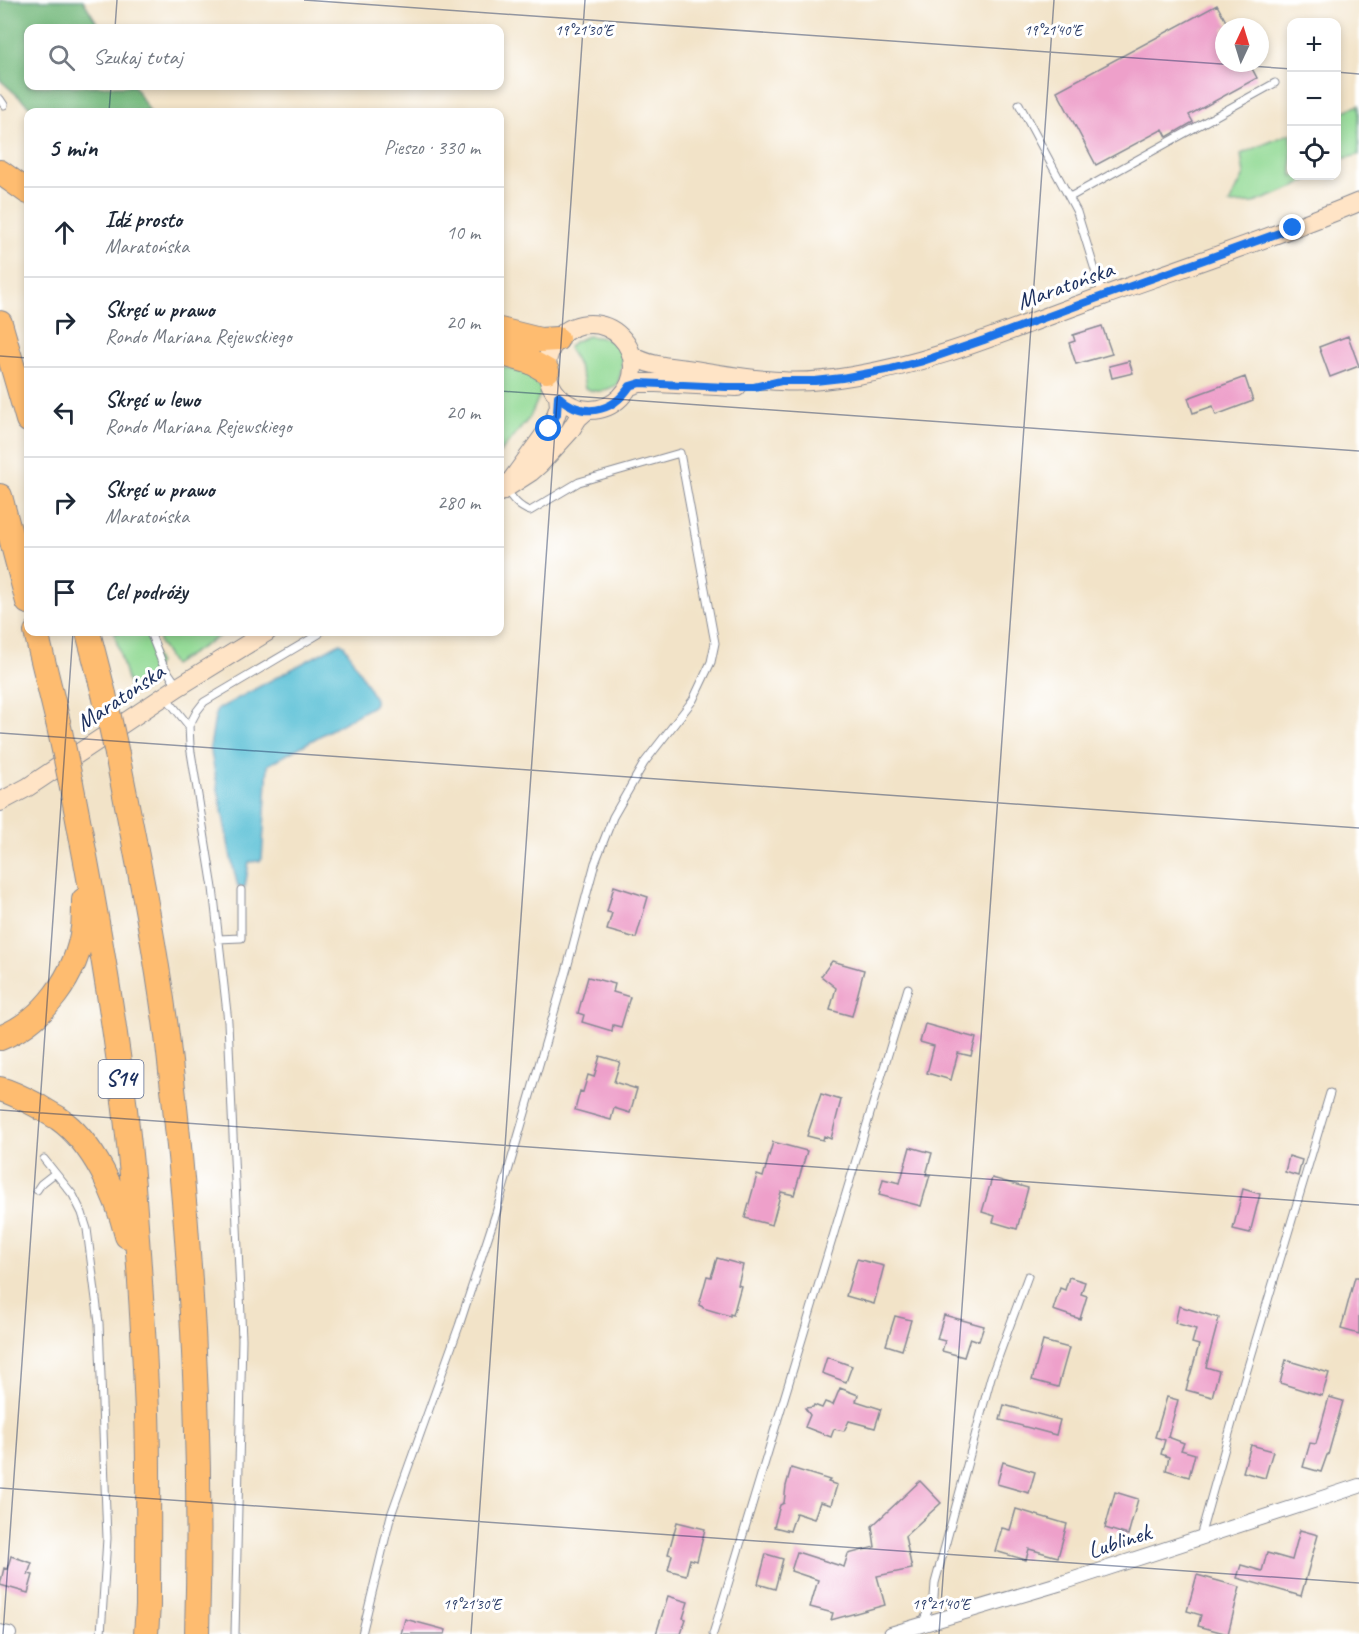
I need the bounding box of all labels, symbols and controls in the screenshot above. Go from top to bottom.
north arrow [1215,18,1269,72]
map controls [1287,18,1341,180]
button: + [1287,18,1341,72]
text: 19°21'30"E [555,21,615,40]
text: 19°21'40"E [1024,21,1084,40]
search box [24,24,504,90]
icon: search [45,41,78,74]
text: Szukaj tutaj [93,43,183,71]
button: − [1287,72,1341,126]
button: locate [1287,126,1341,180]
text: 5 min [48,131,97,164]
text: Pieszo · 330 m [384,135,480,160]
text: Idź prosto [105,206,182,234]
route end [1279,214,1305,240]
icon: ahead [48,216,81,249]
text: 10 m [446,220,480,245]
text: Maratońska [105,234,189,259]
street label: Maratońska [1013,253,1119,316]
text: Skręć w prawo [105,296,214,324]
icon: right [48,306,81,339]
text: 20 m [446,310,480,335]
text: Rondo Mariana Rejewskiego [105,324,291,349]
text: Skręć w lewo [105,386,200,414]
icon: left [48,396,81,429]
text: 20 m [446,400,480,425]
text: Rondo Mariana Rejewskiego [105,414,291,439]
route start [535,415,561,441]
text: Skręć w prawo [105,476,214,504]
icon: right [48,486,81,519]
text: 280 m [437,490,480,515]
text: Maratońska [105,504,189,529]
icon: arrive [48,576,81,609]
text: Cel podróży [105,578,188,606]
street label: Maratońska [70,656,171,738]
road number: S14 [98,1060,144,1098]
street label: Lublinek [1084,1516,1156,1565]
text: 19°21'30"E [443,1595,503,1614]
text: 19°21'40"E [912,1595,972,1614]

